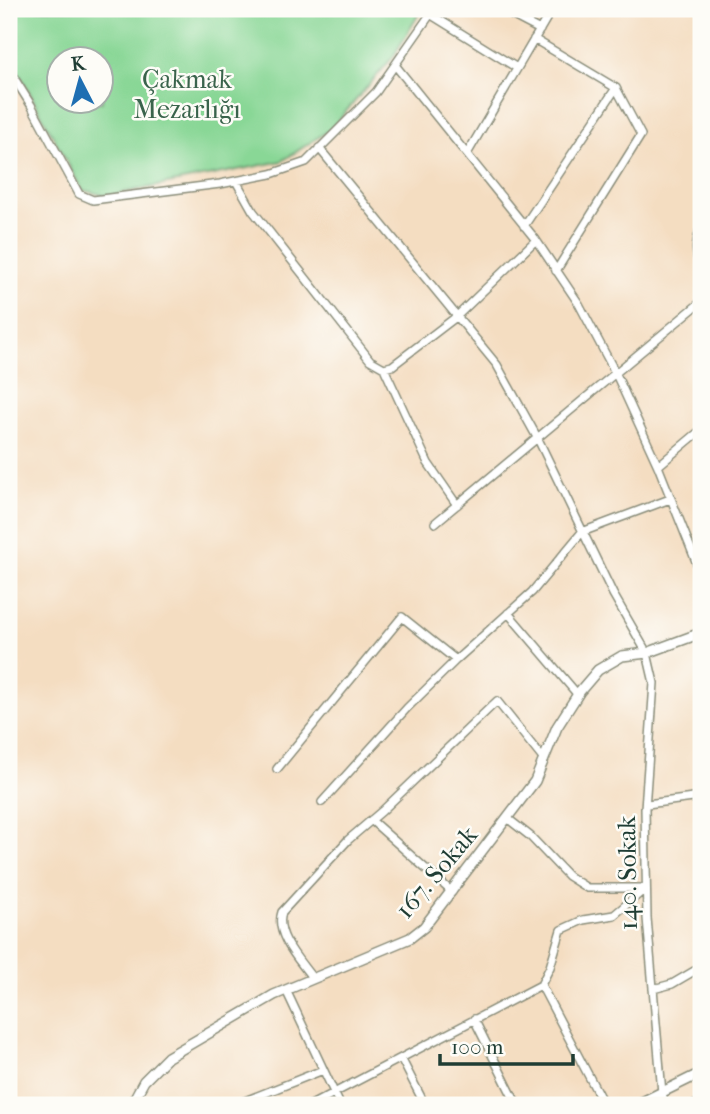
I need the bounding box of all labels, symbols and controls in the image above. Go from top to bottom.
north arrow [46,46,116,116]
text: K [70,52,88,76]
park label: Çakmak Mezarlığı [133,64,241,125]
street label: 140. Sokak [611,815,644,931]
street label: 167. Sokak [389,819,484,925]
scale bar [440,1023,574,1067]
text: 100 m [451,1035,504,1059]

